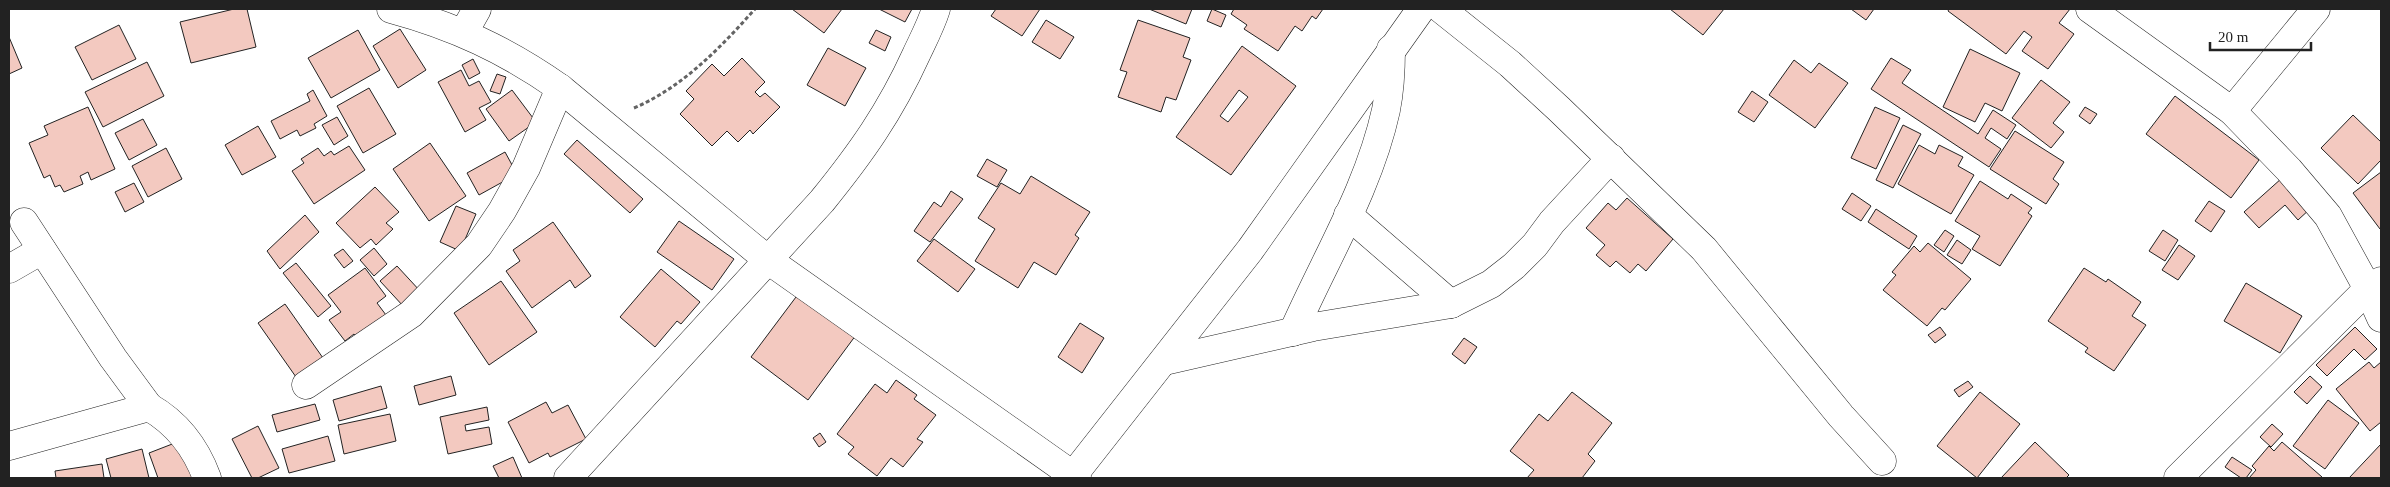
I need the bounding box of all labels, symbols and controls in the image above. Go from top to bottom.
scale bar [2210,20,2311,52]
text: 20 m [2218,29,2249,45]

